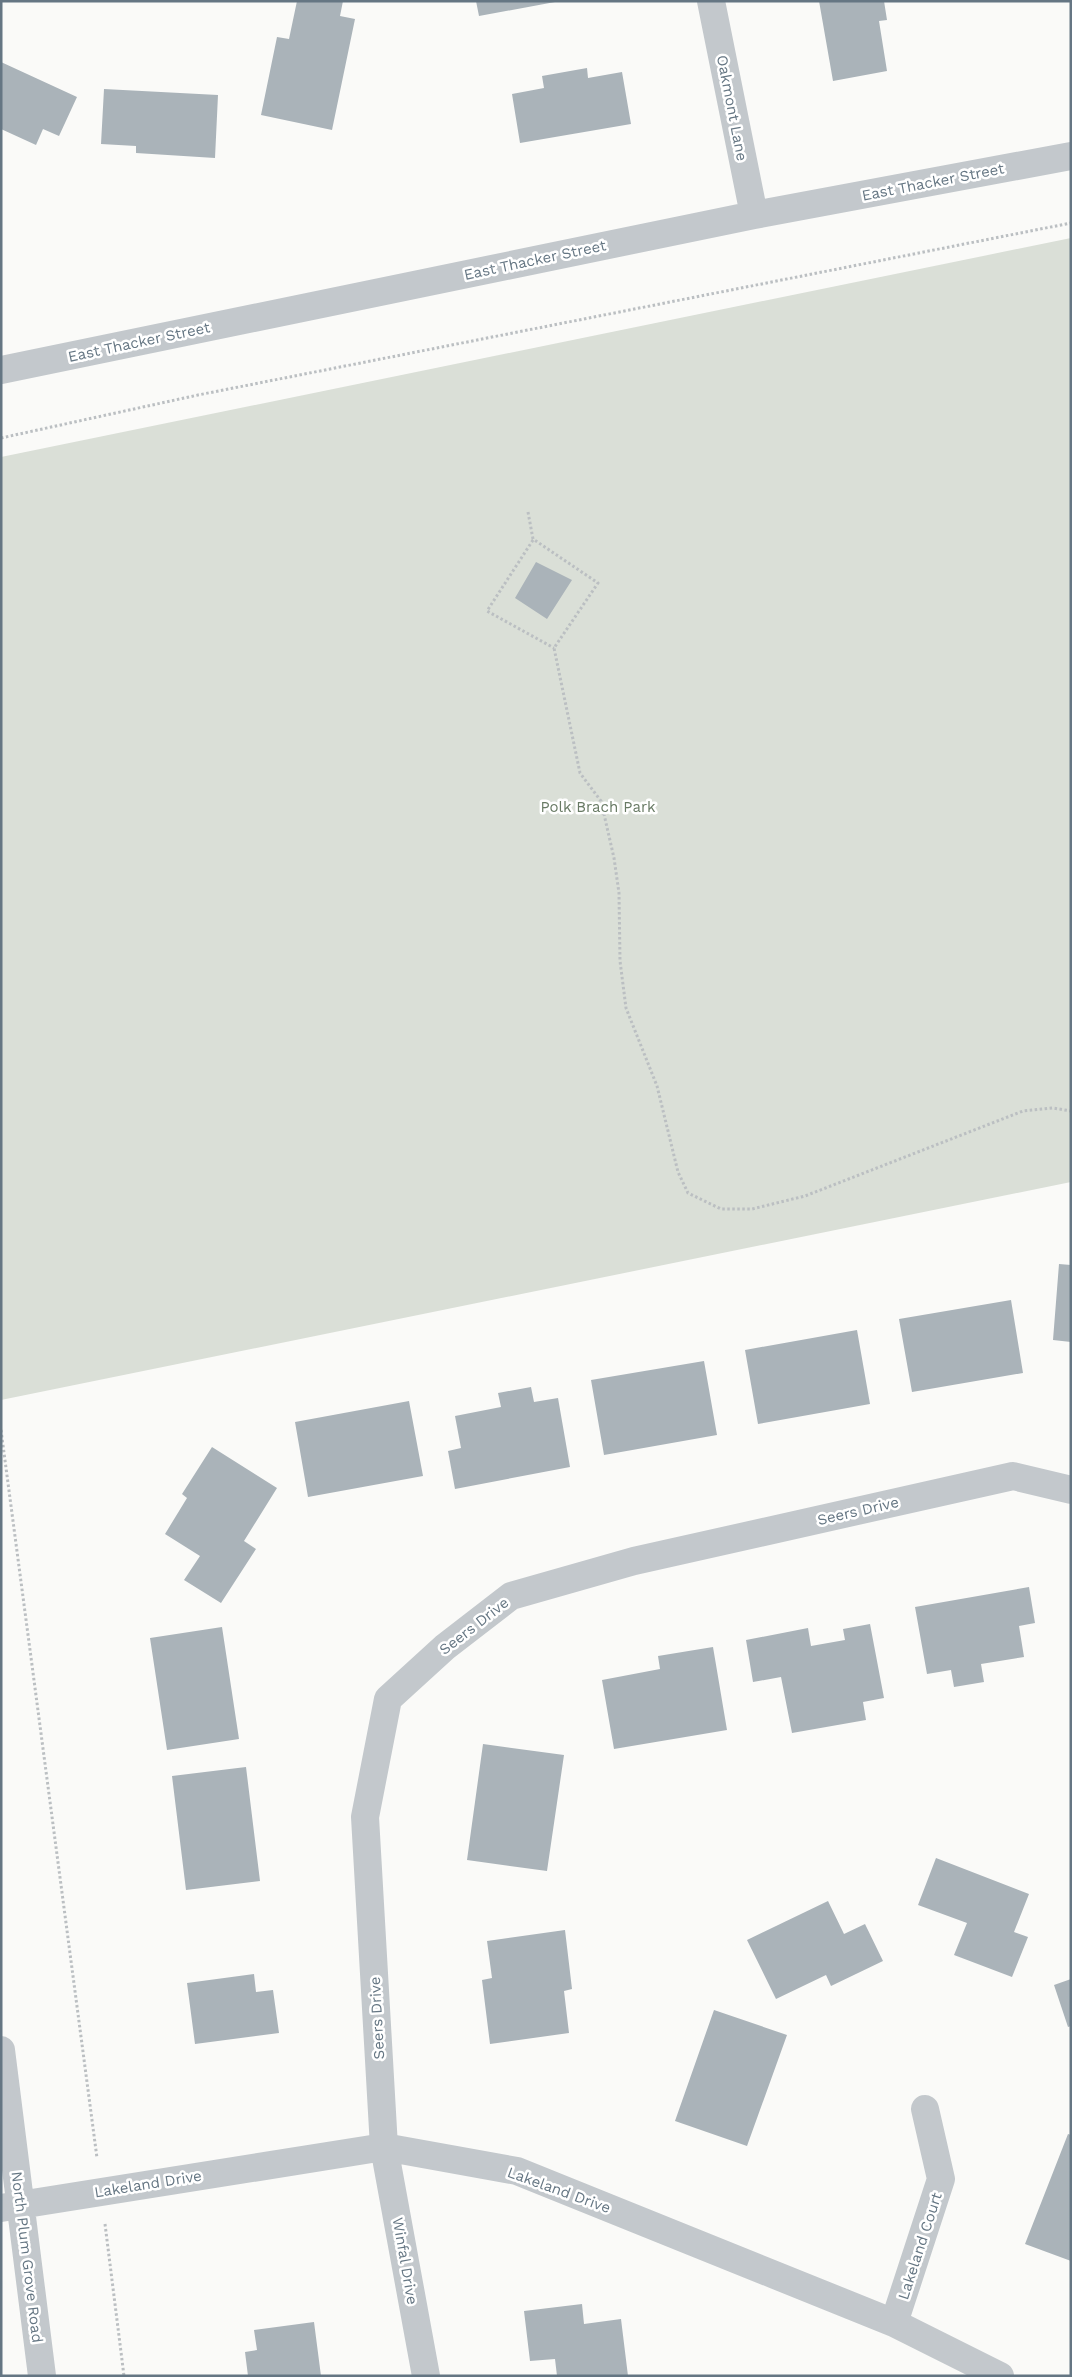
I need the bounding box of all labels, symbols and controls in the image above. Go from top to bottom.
street label: Oakmont Lane [713,54,751,162]
street label: East Thacker Street [860,159,1007,205]
street label: East Thacker Street [462,236,608,284]
street label: East Thacker Street [66,318,212,366]
park label: Polk Brach Park [540,798,656,816]
street label: Seers Drive [816,1493,900,1529]
street label: Seers Drive [436,1593,512,1659]
street label: Seers Drive [366,1976,388,2060]
street label: Lakeland Drive [505,2163,613,2217]
street label: Lakeland Drive [93,2167,203,2201]
street label: North Plum Grove Road [8,2170,46,2344]
street label: Lakeland Court [894,2189,946,2302]
street label: Winfal Drive [388,2216,422,2306]

